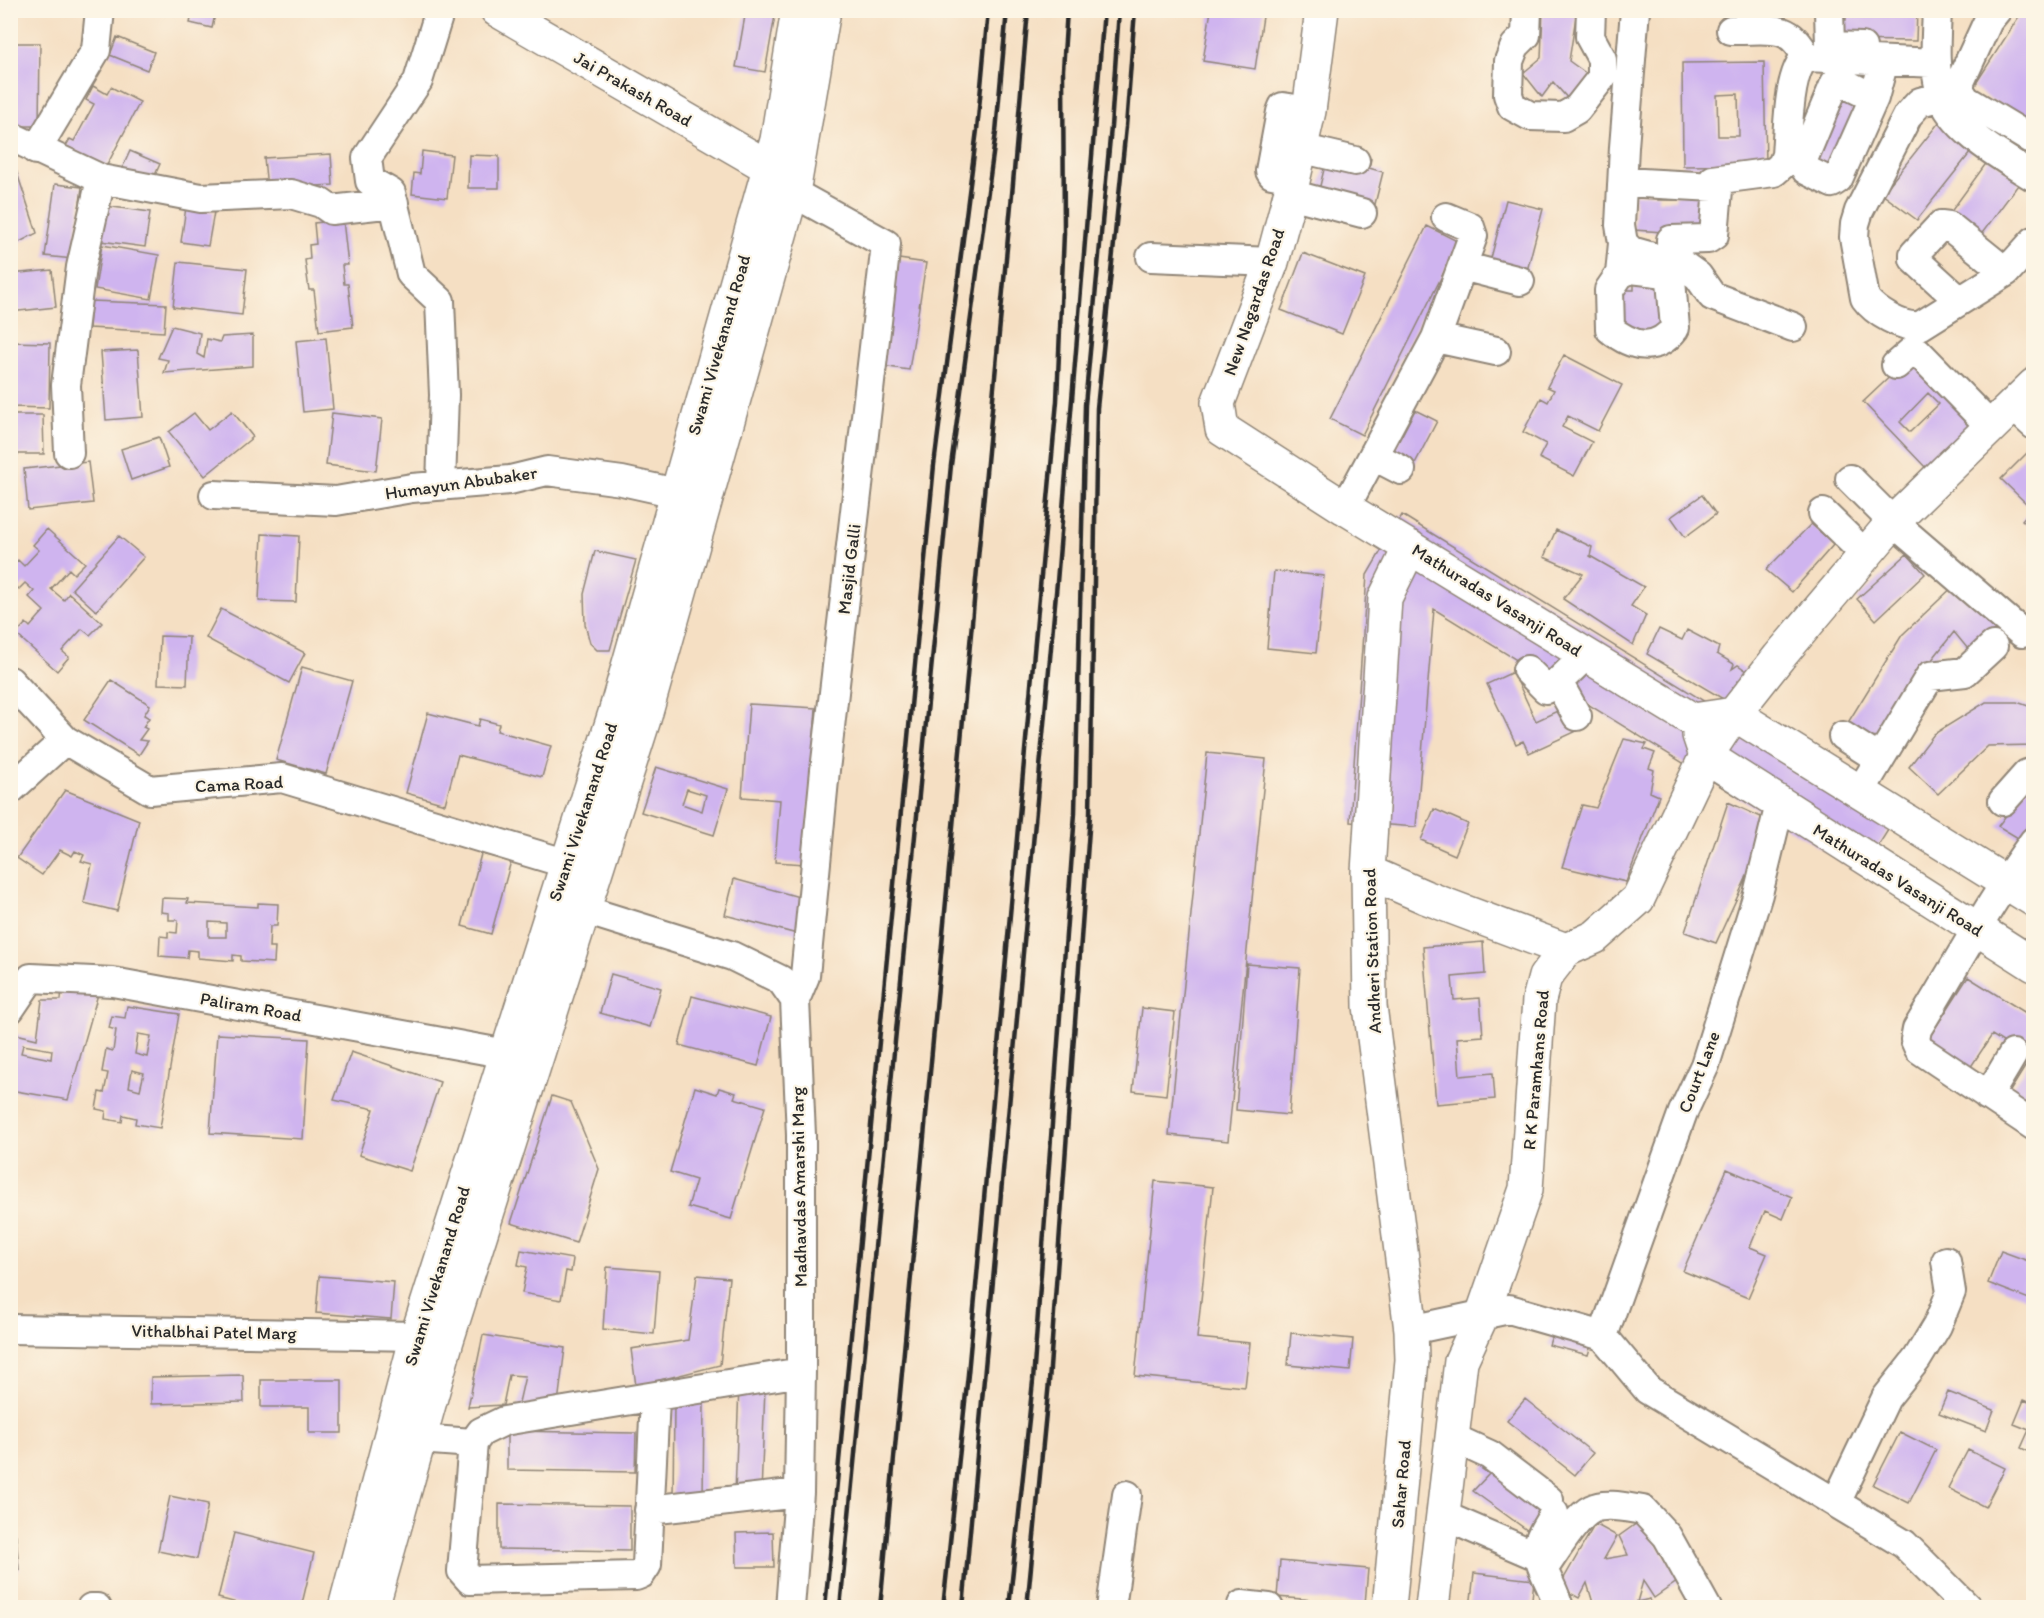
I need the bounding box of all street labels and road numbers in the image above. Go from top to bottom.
street label: Jai Prakash Road [570,46,696,132]
street label: New Nagardas Road [1218,225,1290,378]
street label: Swami Vivekanand Road [683,252,755,438]
street label: Humayun Abubaker [384,461,539,505]
street label: Masjid Galli [833,522,865,616]
street label: Mathuradas Vasanji Road [1408,539,1586,661]
street label: Swami Vivekanand Road [544,719,622,904]
street label: Cama Road [194,771,284,797]
street label: Mathuradas Vasanji Road [1809,819,1987,941]
street label: Andheri Station Road [1358,868,1386,1034]
street label: Paliram Road [198,987,304,1027]
street label: R K Paramhans Road [1518,989,1554,1151]
street label: Court Lane [1673,1028,1725,1116]
street label: Madhavdas Amarshi Marg [786,1086,812,1287]
street label: Swami Vivekanand Road [399,1183,475,1368]
street label: Vithalbhai Patel Marg [131,1320,298,1344]
street label: Sahar Road [1386,1439,1416,1529]

